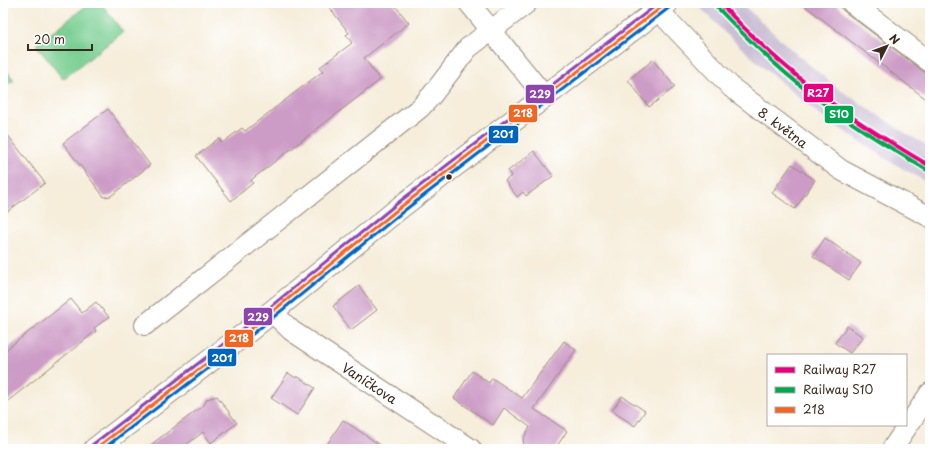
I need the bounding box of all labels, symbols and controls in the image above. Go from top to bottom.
scale bar [28,26,92,52]
north arrow [867,26,907,66]
text: 20 m [34,30,65,48]
text: N [886,30,904,48]
line badge: R27 [803,83,834,103]
line badge: 229 [525,84,555,104]
text: R27 [807,84,830,101]
text: 229 [529,85,551,102]
street label: 8. května [755,102,813,152]
line badge: 218 [508,104,538,123]
text: 218 [513,104,533,121]
line badge: S10 [824,105,854,124]
text: S10 [829,105,849,122]
line badge: 201 [488,125,519,144]
text: 201 [492,125,514,142]
unlabelled marker [444,172,454,182]
line badge: 229 [243,307,273,326]
text: 229 [247,308,269,325]
line badge: 218 [224,329,254,348]
text: 218 [229,329,249,346]
line badge: 201 [207,348,237,367]
text: 201 [211,349,233,366]
legend [767,354,907,426]
street label: Vaníčkova [339,357,401,408]
text: Railway R27 [803,360,876,378]
text: Railway S10 [803,380,873,398]
text: 218 [803,400,825,418]

